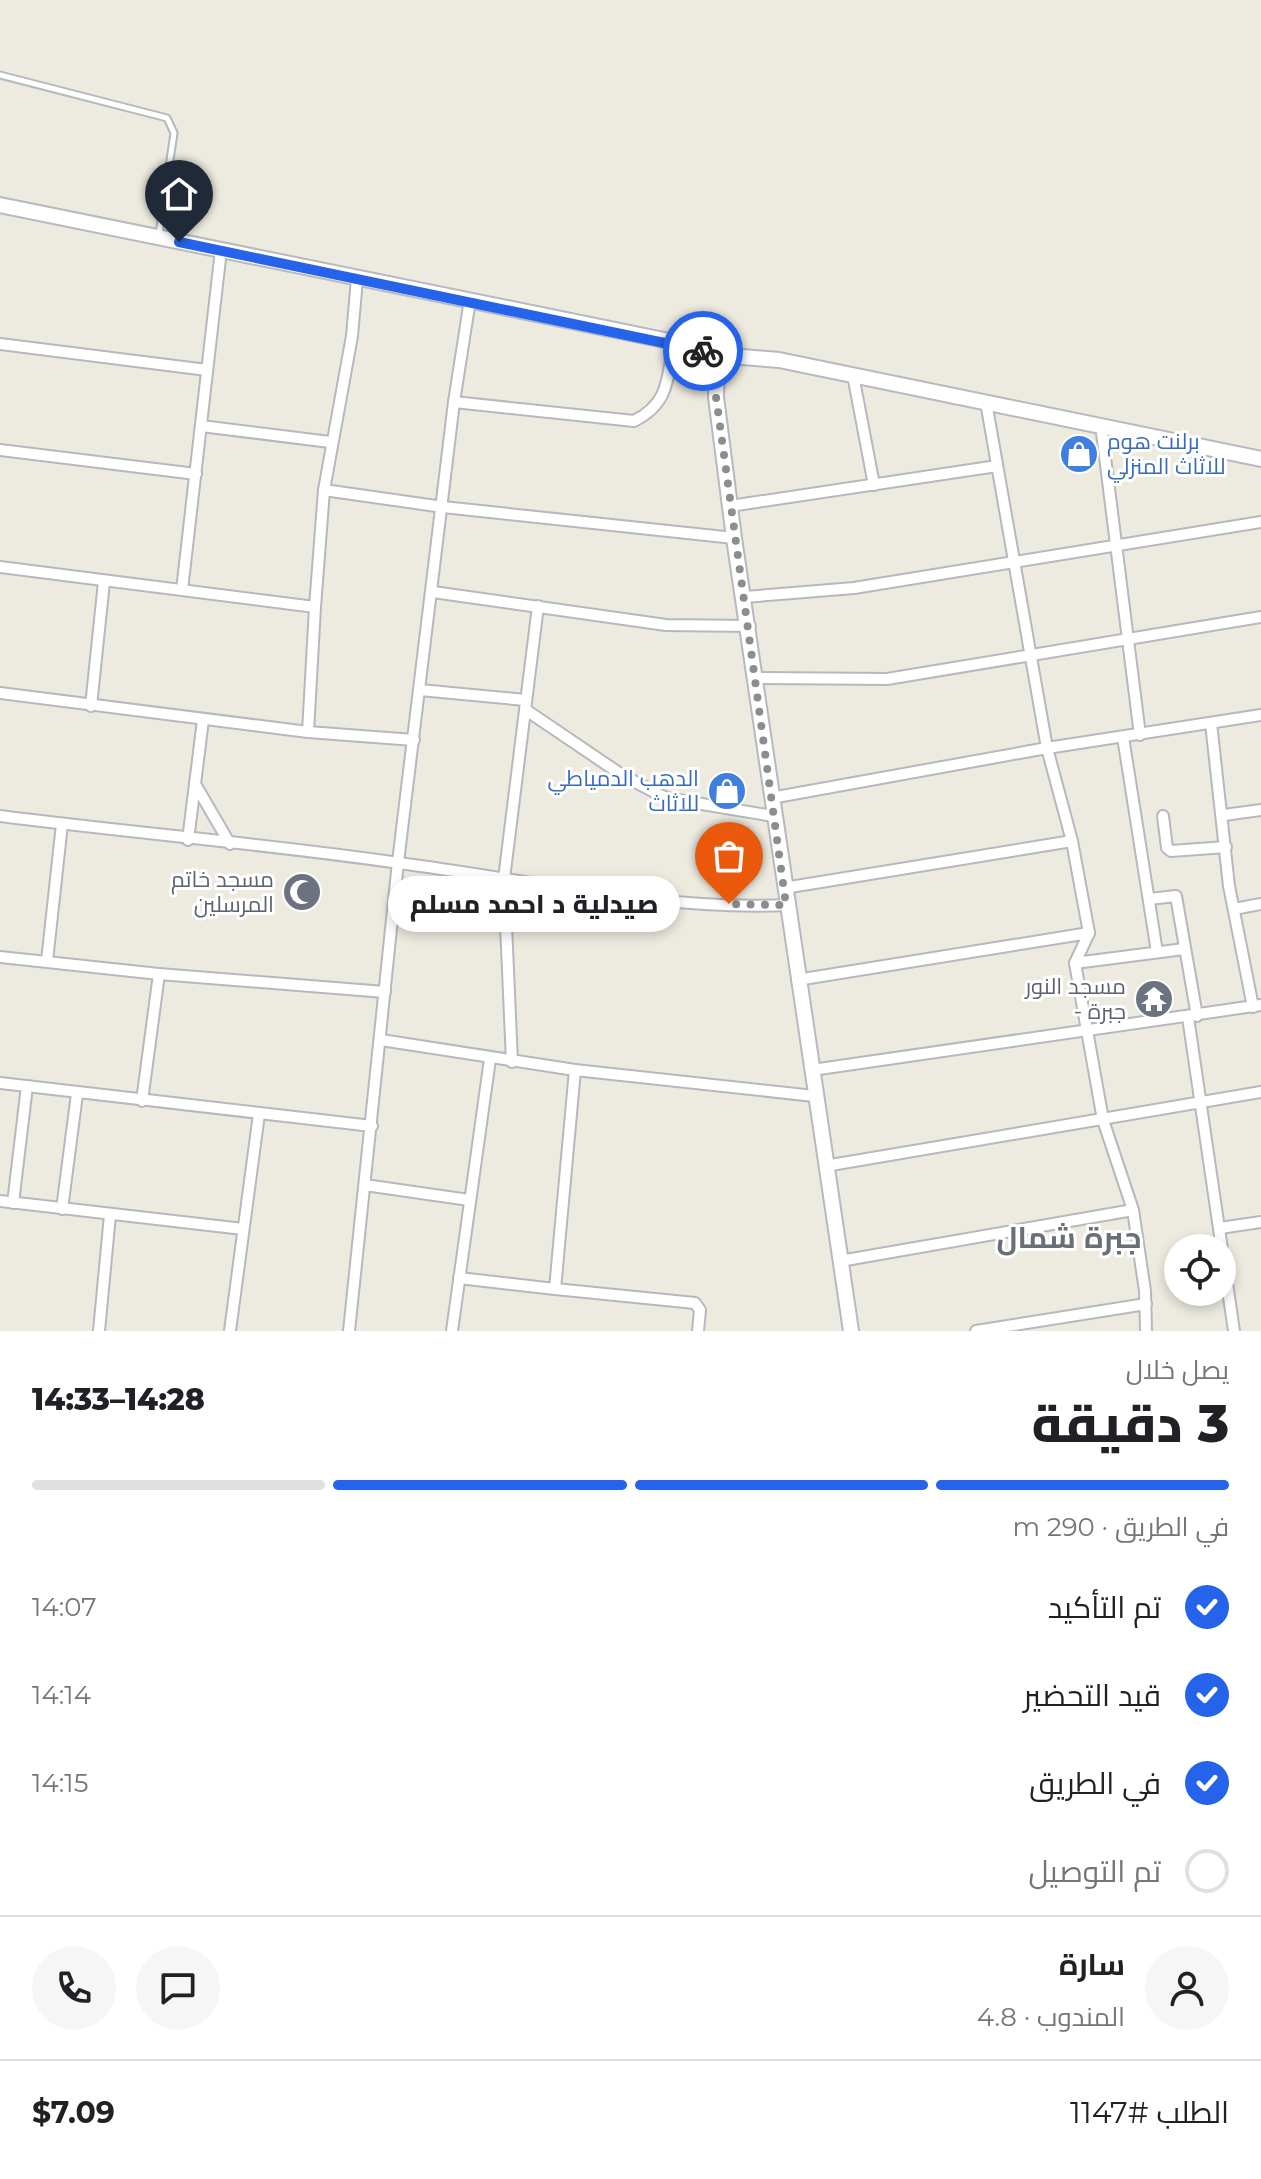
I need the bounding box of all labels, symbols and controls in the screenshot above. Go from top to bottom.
pin [145,160,213,242]
icon: home [157,172,201,216]
courier [663,311,743,391]
icon: bike [681,329,725,373]
place label: برلنت هوم للاثاث المنزلي [1107,428,1226,483]
shop icon: برلنت هوم للاثاث المنزلي [1058,433,1100,475]
place label: الدهب الدمياطي للاثاث [547,765,699,817]
shop icon: الدهب الدمياطي للاثاث [706,770,748,812]
pin [695,822,763,904]
icon: bag [707,834,751,878]
place label: مسجد خاتم المرسلين [171,866,274,918]
mosque icon: مسجد خاتم المرسلين [281,871,323,913]
callout: صيدلية د احمد مسلم [389,876,681,932]
text: صيدلية د احمد مسلم [410,888,658,920]
place label: مسجد النور - جبرة [1023,973,1126,1025]
temple icon: مسجد النور - جبرة [1133,978,1175,1020]
district label: جبرة شمال [996,1219,1142,1256]
map controls [1164,1234,1236,1306]
button: locate [1164,1234,1236,1306]
text: يصل خلال [1126,1354,1229,1386]
text: 14:28–14:33 [32,1381,205,1418]
text: 3 دقيقة [1032,1392,1229,1455]
text: في الطريق · 290 m [1012,1511,1229,1543]
icon: check [1185,1585,1229,1629]
text: تم التأكيد [1048,1589,1161,1626]
text: 14:07 [32,1591,97,1623]
icon: check [1185,1673,1229,1717]
text: قيد التحضير [1023,1677,1161,1714]
text: 14:14 [32,1679,91,1711]
icon: check [1185,1761,1229,1805]
text: في الطريق [1029,1765,1161,1802]
text: 14:15 [32,1767,88,1799]
text: تم التوصيل [1028,1853,1161,1890]
button: phone [32,1946,116,2030]
button: chat [136,1946,220,2030]
text: سارة [1059,1946,1125,1983]
button: person [1145,1946,1229,2030]
text: المندوب · 4.8 [977,2001,1125,2033]
text: $7.09 [32,2094,115,2131]
text: الطلب #1147 [1070,2094,1229,2131]

